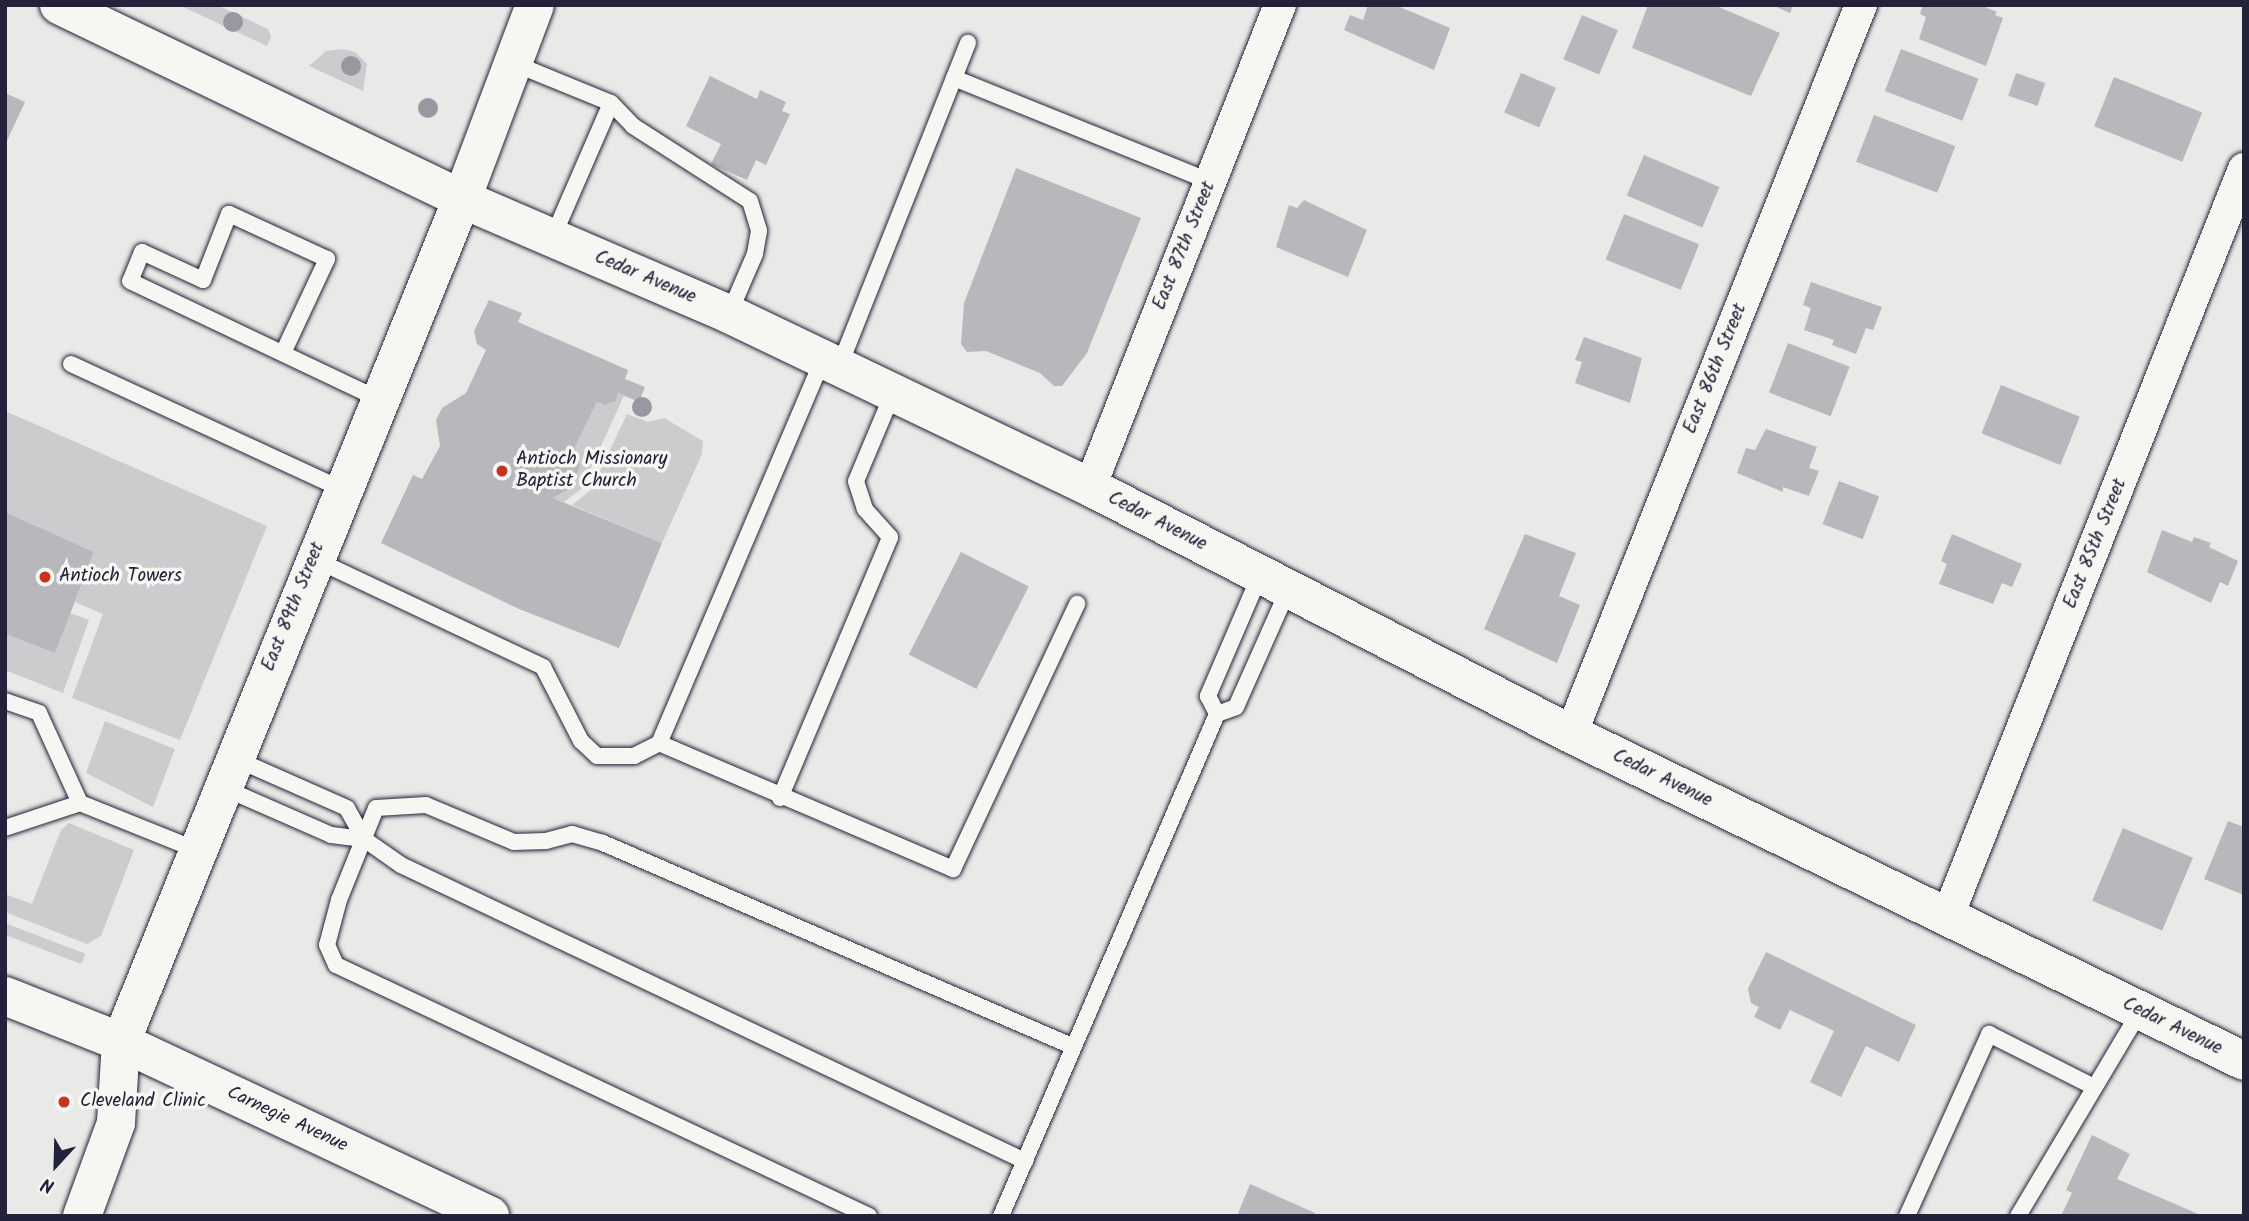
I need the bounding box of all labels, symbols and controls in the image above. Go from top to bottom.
street label: East 87th Street [1149,178,1221,314]
street label: Cedar Avenue [591,246,699,310]
street label: East 86th Street [1680,301,1752,437]
place label: Antioch Missionary Baptist Church [516,449,667,493]
marker: Antioch Missionary Baptist Church [494,463,510,479]
street label: East 85th Street [2060,476,2132,612]
street label: Cedar Avenue [1104,487,1210,557]
street label: East 89th Street [258,539,330,675]
place label: Antioch Towers [59,566,182,588]
marker: Antioch Towers [37,569,53,585]
street label: Cedar Avenue [1608,745,1716,813]
street label: Cedar Avenue [2118,993,2226,1061]
street label: Carnegie Avenue [223,1082,351,1158]
place label: Cleveland Clinic [80,1091,206,1113]
marker: Cleveland Clinic [54,1092,74,1112]
north arrow [21,1130,91,1200]
text: N [37,1168,59,1201]

